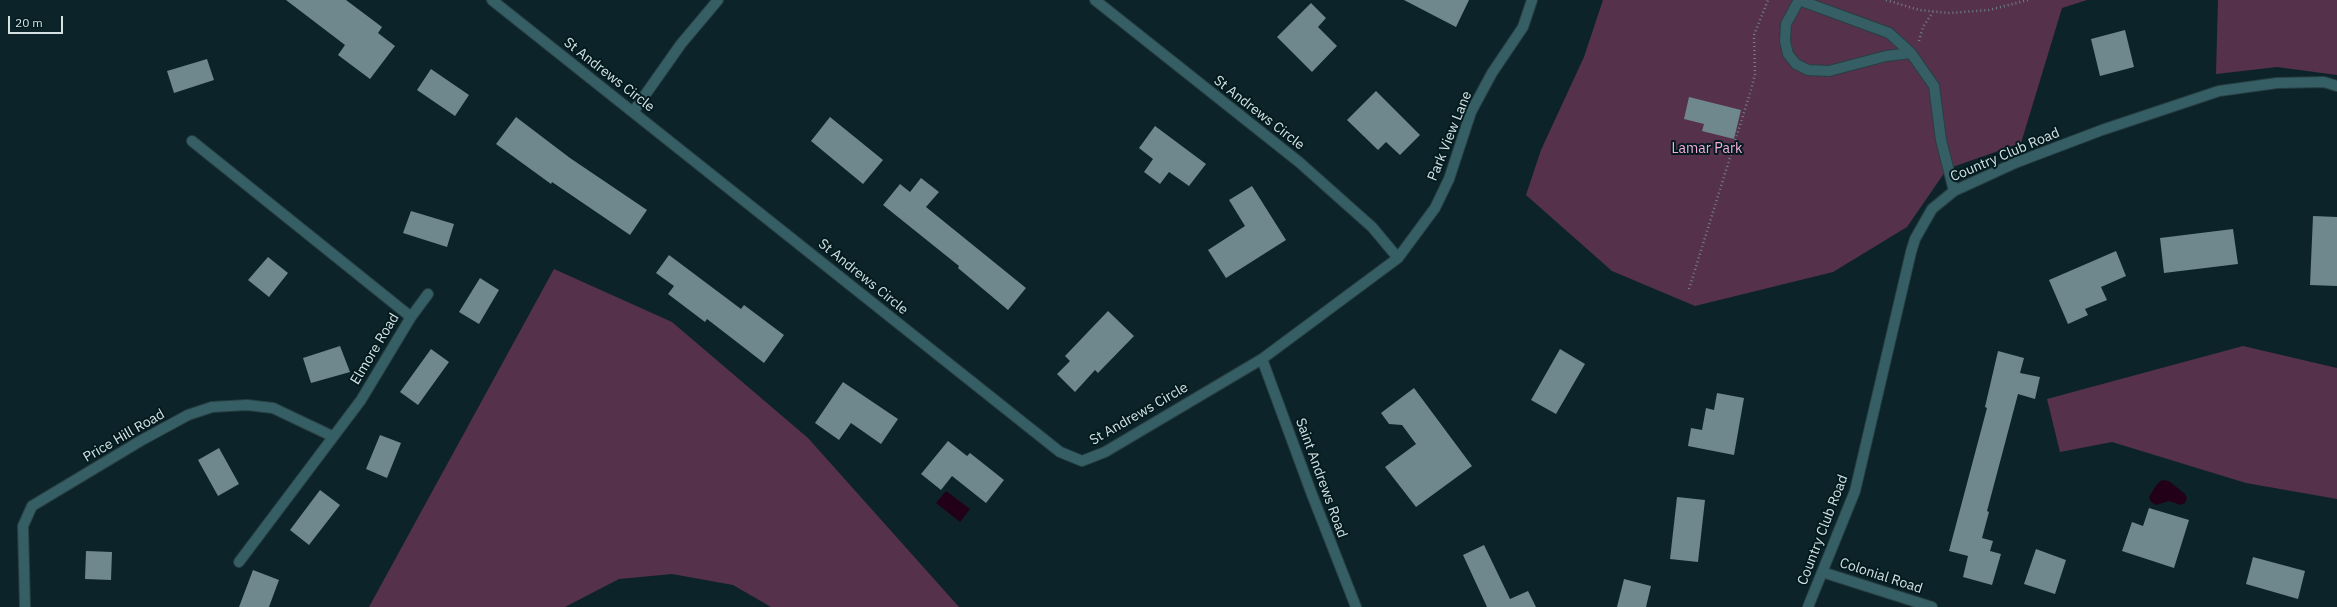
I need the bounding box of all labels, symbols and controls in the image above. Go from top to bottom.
scale bar [10,8,65,34]
text: 20 m [15,15,43,30]
street label: St Andrews Circle [560,34,658,116]
street label: St Andrews Circle [1210,72,1308,154]
street label: Park View Lane [1424,89,1476,183]
street label: Country Club Road [1948,124,2062,186]
park label: Lamar Park [1672,141,1742,157]
street label: St Andrews Circle [815,236,911,318]
street label: Elmore Road [347,310,403,388]
street label: St Andrews Circle [1087,379,1191,449]
street label: Price Hill Road [80,406,168,466]
street label: Saint Andrews Road [1292,416,1350,540]
street label: Country Club Road [1794,472,1852,588]
street label: Colonial Road [1837,555,1925,597]

